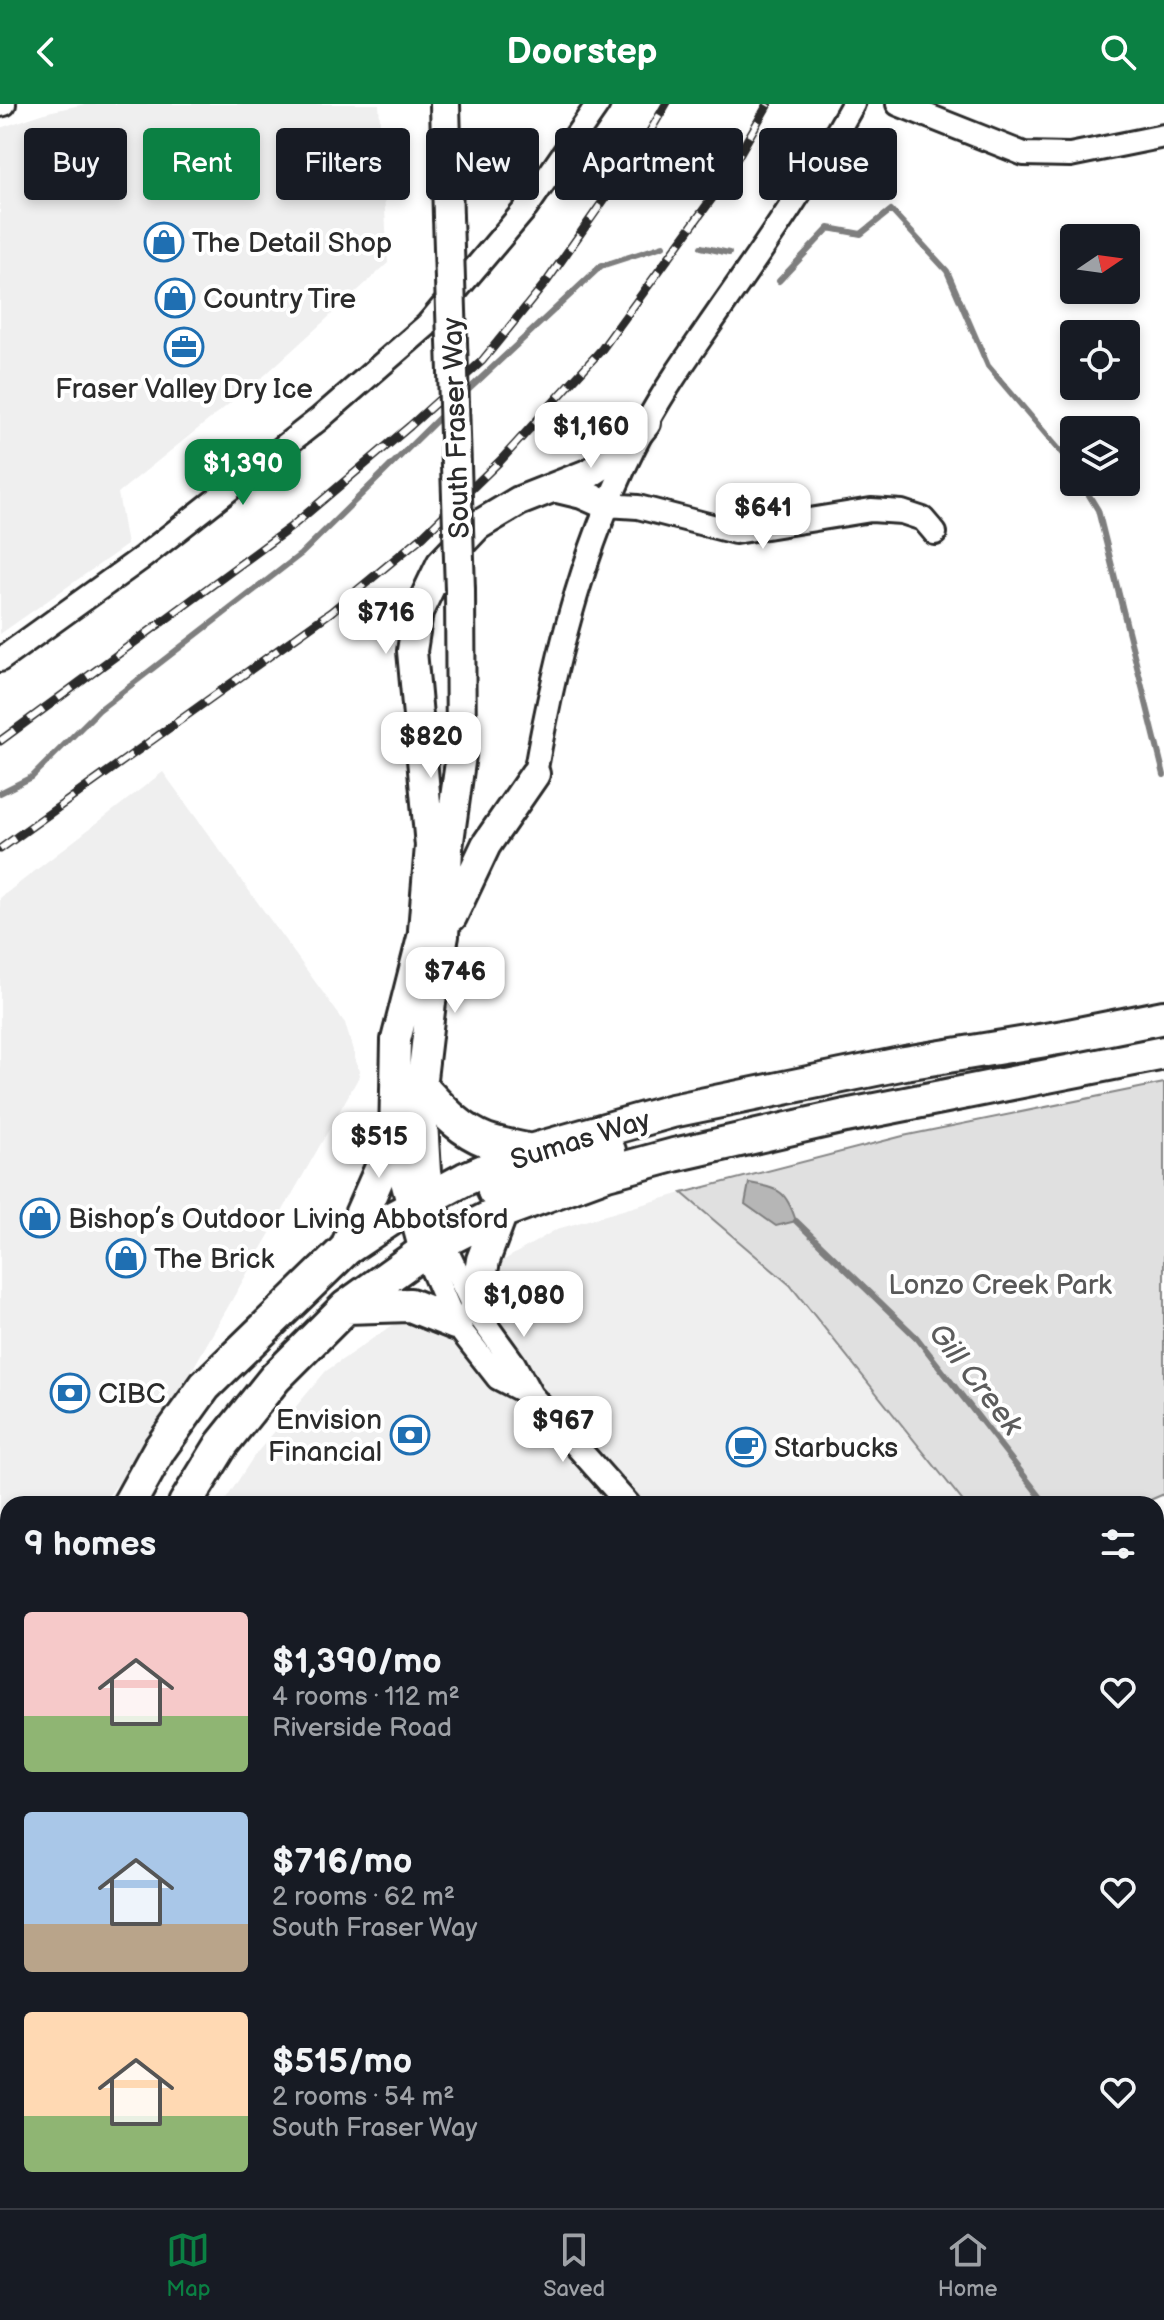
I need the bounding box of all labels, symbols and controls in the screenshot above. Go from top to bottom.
icon: back [24,30,68,74]
icon: search [1096,30,1140,74]
text: Doorstep [506,31,658,74]
chip: Buy [24,128,127,200]
chip: Rent [143,128,260,200]
chip: Filters [276,128,410,200]
chip: New [426,128,539,200]
chip: Apartment [555,128,743,200]
chip: House [759,128,897,200]
shop icon: The Detail Shop [143,221,185,263]
north arrow [1060,224,1140,304]
map controls [1060,224,1140,496]
place label: The Detail Shop [192,227,392,260]
shop icon: Country Tire [154,277,196,319]
place label: Country Tire [203,283,356,316]
street label: South Fraser Way [436,316,477,539]
button: locate [1060,320,1140,400]
office icon: Fraser Valley Dry Ice [163,326,205,368]
place label: Fraser Valley Dry Ice [55,373,313,406]
pin: $1,160 [526,402,656,470]
text: $1,160 [553,412,629,443]
button: layers [1060,416,1140,496]
pin: $1,390 [178,439,308,507]
text: $1,390 [203,449,283,480]
pin: $641 [716,483,810,551]
text: $641 [734,493,792,524]
pin: $716 [339,588,433,656]
text: $716 [357,598,415,629]
pin: $820 [384,712,478,780]
text: $820 [399,722,463,753]
pin: $746 [408,947,502,1015]
text: $746 [424,957,486,988]
street label: Sumas Way [507,1103,655,1177]
pin: $515 [332,1112,426,1180]
text: $515 [350,1122,408,1153]
shop icon: Bishop’s Outdoor Living Abbotsford [19,1197,61,1239]
place label: Bishop’s Outdoor Living Abbotsford [68,1203,509,1236]
shop icon: The Brick [105,1237,147,1279]
place label: The Brick [154,1243,274,1276]
park label: Lonzo Creek Park [888,1269,1112,1302]
pin: $1,080 [459,1271,589,1339]
text: $1,080 [483,1281,565,1312]
water label: Gill Creek [920,1316,1031,1444]
bank icon: CIBC [49,1372,91,1414]
place label: CIBC [98,1378,166,1411]
pin: $967 [516,1396,610,1464]
place label: Envision Financial [268,1404,382,1469]
text: $967 [532,1406,594,1437]
bank icon: Envision Financial [389,1414,431,1456]
cafe icon: Starbucks [725,1426,767,1468]
place label: Starbucks [774,1432,898,1465]
icon: filters [1096,1522,1140,1566]
text: 9 homes [24,1524,156,1565]
text: $1,390/mo [272,1641,442,1682]
icon: home [88,1644,184,1740]
icon: heart [1096,1670,1140,1714]
text: 4 rooms · 112 m² [272,1682,460,1713]
text: Riverside Road [272,1713,452,1744]
text: $716/mo [272,1841,412,1882]
icon: home [88,1844,184,1940]
icon: heart [1096,1870,1140,1914]
text: 2 rooms · 62 m² [272,1882,455,1913]
text: South Fraser Way [272,1913,478,1944]
text: $515/mo [272,2041,412,2082]
icon: home [88,2044,184,2140]
icon: heart [1096,2070,1140,2114]
text: 2 rooms · 54 m² [272,2082,455,2113]
text: South Fraser Way [272,2113,478,2144]
tab: Map [166,2228,211,2303]
tab: Saved [543,2228,605,2303]
tab: Home [938,2228,998,2303]

